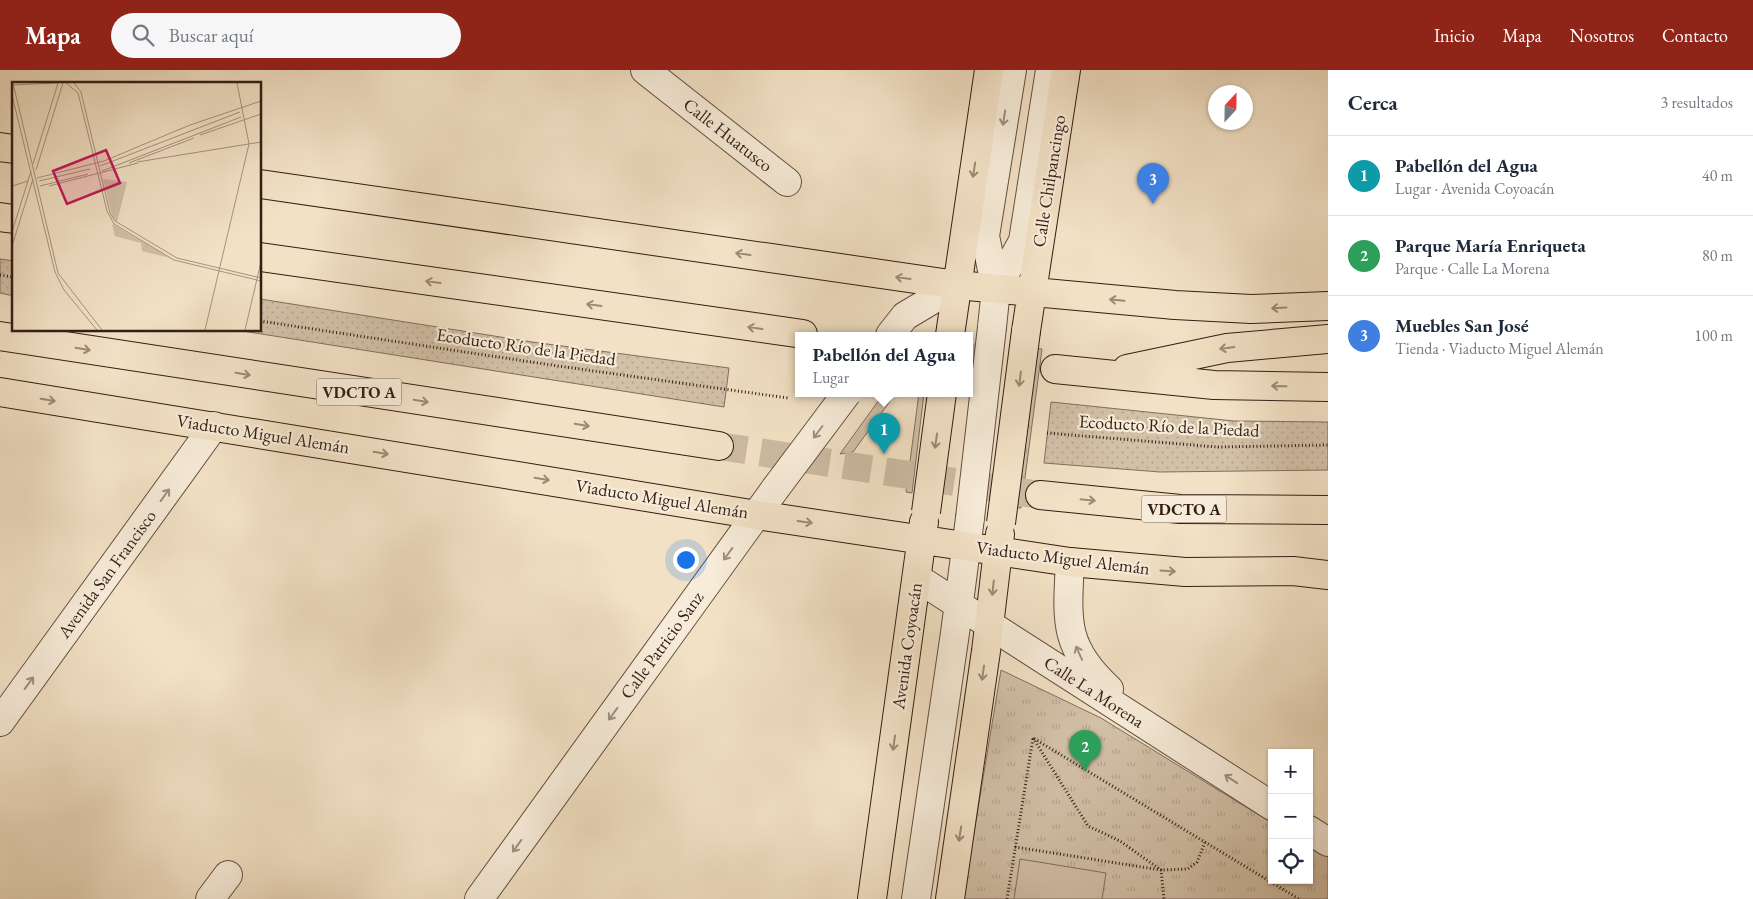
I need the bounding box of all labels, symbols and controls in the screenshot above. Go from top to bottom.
search box [111,13,461,58]
text: Mapa [25,20,81,51]
icon: search [129,21,157,49]
text: Buscar aquí [169,23,253,48]
text: Inicio [1434,24,1475,47]
text: Mapa [1503,24,1542,47]
text: Nosotros [1570,24,1634,47]
text: Contacto [1662,24,1728,47]
inset map [12,82,261,331]
north arrow [1208,85,1253,130]
text: Cerca [1348,89,1398,116]
text: 3 resultados [1661,92,1733,113]
street label: Calle Huatusco [679,93,778,177]
one-way arrow [998,110,1008,126]
street label: Calle Chilpancingo [1027,113,1070,249]
text: Pabellón del Agua [1395,153,1538,178]
one-way arrow [969,162,979,178]
pin: 3 [1137,163,1169,204]
text: 1 [1360,165,1368,186]
text: 40 m [1702,165,1733,186]
text: Lugar · Avenida Coyoacán [1395,178,1555,199]
text: Parque María Enriqueta [1395,233,1586,258]
text: 2 [1360,245,1368,266]
text: 80 m [1702,245,1733,266]
one-way arrow [735,249,751,259]
text: Parque · Calle La Morena [1395,258,1550,279]
one-way arrow [896,272,912,282]
one-way arrow [425,277,441,287]
one-way arrow [1109,295,1125,305]
one-way arrow [586,300,602,310]
one-way arrow [1272,303,1288,312]
text: Muebles San José [1395,313,1529,338]
one-way arrow [747,322,763,332]
street label: Ecoducto Río de la Piedad [435,323,618,371]
text: 3 [1360,325,1368,346]
text: 100 m [1694,325,1733,346]
popup [795,332,973,397]
text: Tienda · Viaducto Miguel Alemán [1395,338,1604,359]
text: Pabellón del Agua [813,342,955,367]
one-way arrow [1220,343,1236,353]
one-way arrow [74,344,90,354]
text: Lugar [813,367,849,388]
one-way arrow [235,370,251,380]
one-way arrow [1015,371,1025,387]
road number: VDCTO A [316,378,402,406]
one-way arrow [1272,381,1288,391]
one-way arrow [40,395,56,405]
one-way arrow [413,396,429,406]
street label: Viaducto Miguel Alemán [175,408,352,459]
street label: Ecoducto Río de la Piedad [1078,409,1261,442]
pin: 1 [868,413,900,454]
one-way arrow [574,421,590,431]
one-way arrow [813,425,823,439]
one-way arrow [930,433,940,449]
one-way arrow [373,449,389,459]
street label: Viaducto Miguel Alemán [574,473,751,524]
one-way arrow [533,475,549,485]
one-way arrow [160,488,170,502]
one-way arrow [1080,495,1096,505]
road number: VDCTO A [1142,496,1226,522]
street label: Avenida San Francisco [52,505,161,643]
one-way arrow [797,517,813,527]
street label: Viaducto Miguel Alemán [975,535,1152,580]
your location [673,547,699,573]
one-way arrow [723,547,733,561]
one-way arrow [1159,566,1175,576]
one-way arrow [988,580,998,596]
street label: Avenida Coyoacán [886,581,927,712]
street label: Calle Patricio Sanz [615,586,709,703]
one-way arrow [1074,646,1083,661]
street label: Calle La Morena [1040,651,1149,733]
one-way arrow [978,665,988,681]
one-way arrow [23,677,34,690]
one-way arrow [607,707,618,720]
pin: 2 [1069,730,1101,771]
one-way arrow [889,734,899,750]
map controls [1268,749,1313,884]
button: + [1268,749,1313,794]
one-way arrow [1224,774,1238,784]
button: − [1268,794,1313,839]
one-way arrow [955,826,965,842]
one-way arrow [512,839,522,853]
button: locate [1268,839,1313,884]

